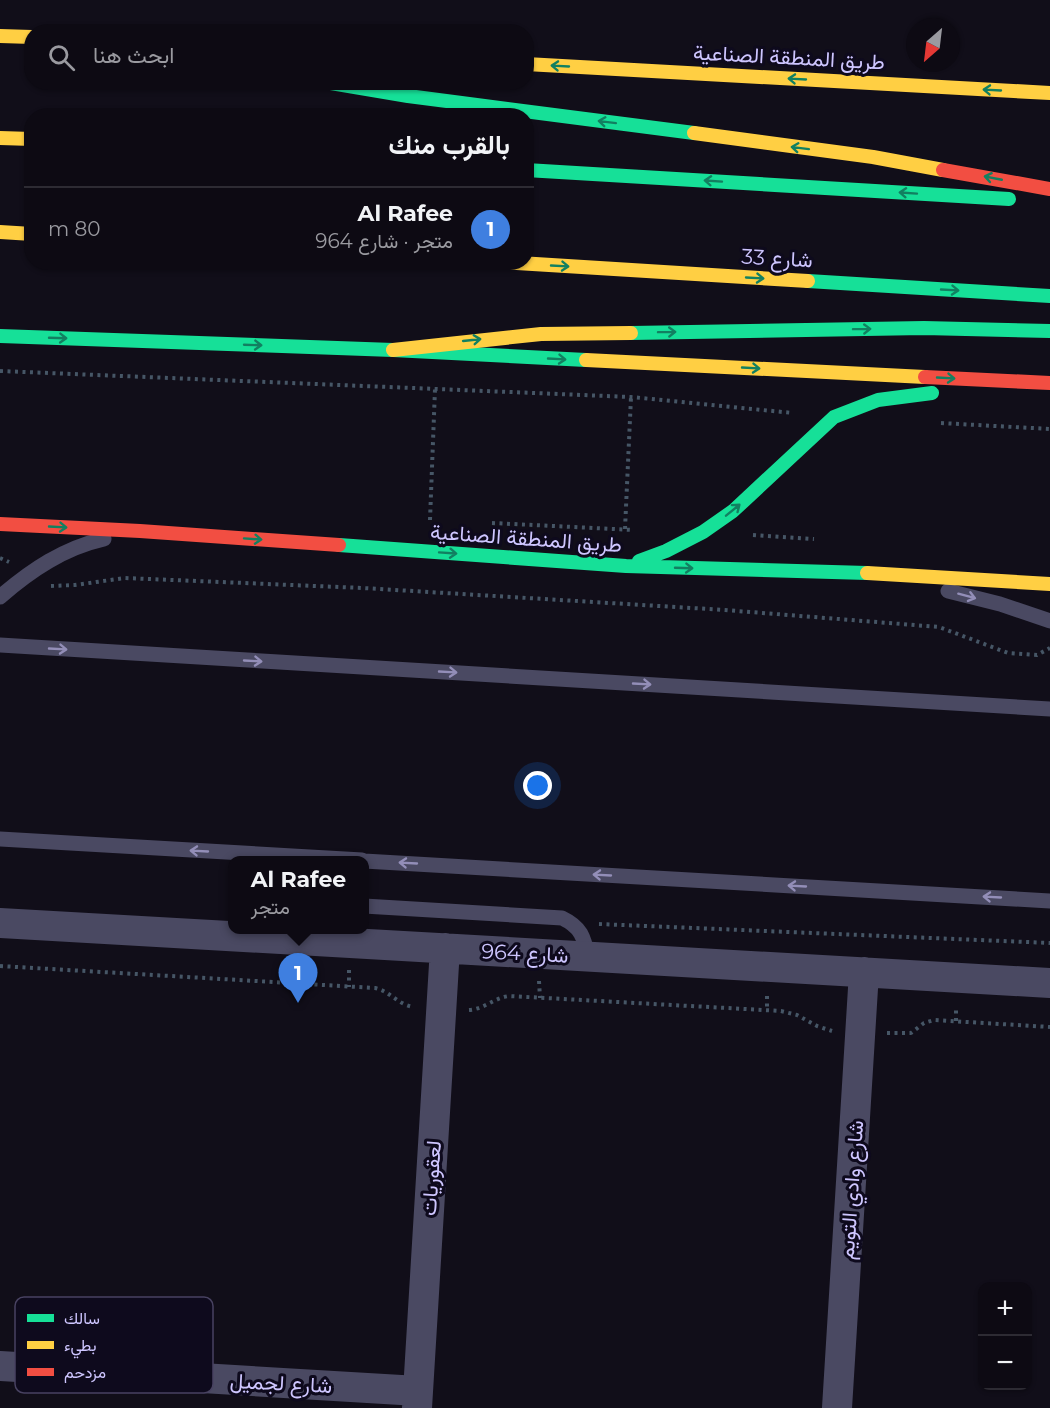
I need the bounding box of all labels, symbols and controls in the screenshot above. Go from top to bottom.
north arrow [906,18,960,72]
search box [24,24,534,90]
street label: طريق المنطقة الصناعية [692,39,886,76]
icon: search [45,41,78,74]
text: ابحث هنا [93,42,174,69]
one-way arrow [551,60,571,71]
one-way arrow [787,73,807,84]
one-way arrow [982,84,1002,95]
one-way arrow [597,117,617,128]
text: بالقرب منك [388,129,510,161]
one-way arrow [791,142,810,153]
one-way arrow [983,172,1003,183]
one-way arrow [704,176,724,187]
one-way arrow [898,188,918,199]
text: Al Rafee [358,200,453,227]
text: 80 m [48,217,100,241]
text: 1 [487,217,494,241]
text: متجر · شارع 964 [315,229,453,253]
street label: شارع 33 [741,244,813,274]
one-way arrow [550,261,570,272]
one-way arrow [745,272,764,283]
one-way arrow [939,284,959,295]
one-way arrow [851,323,871,335]
one-way arrow [656,326,676,338]
one-way arrow [48,332,68,344]
one-way arrow [462,334,482,345]
one-way arrow [243,340,263,351]
one-way arrow [546,353,566,364]
one-way arrow [741,363,761,374]
one-way arrow [936,372,956,383]
one-way arrow [725,504,741,517]
street label: طريق المنطقة الصناعية [429,519,623,558]
one-way arrow [48,521,68,532]
one-way arrow [243,534,262,545]
one-way arrow [437,548,457,559]
one-way arrow [674,562,694,574]
one-way arrow [957,590,976,602]
one-way arrow [48,643,68,654]
one-way arrow [243,655,263,666]
one-way arrow [437,667,457,678]
one-way arrow [632,679,652,690]
your location [523,771,552,800]
one-way arrow [189,845,209,856]
popup [228,856,369,934]
one-way arrow [398,858,418,869]
text: Al Rafee [251,866,346,893]
one-way arrow [593,869,613,880]
one-way arrow [787,880,807,891]
one-way arrow [982,892,1002,903]
text: متجر [251,895,290,919]
street label: شارع 964 [481,938,569,970]
pin: 1 [278,954,318,1003]
street label: شارع وادي التويم [834,1119,873,1261]
street label: لعقوريات [416,1139,447,1217]
map controls [978,1282,1032,1390]
button: + [978,1282,1032,1336]
legend [15,1297,213,1393]
text: سالك [64,1309,100,1328]
text: بطيء [64,1336,96,1359]
button: − [978,1336,1032,1390]
text: مزدحم [64,1363,106,1383]
street label: شارع لجميل [229,1368,333,1400]

